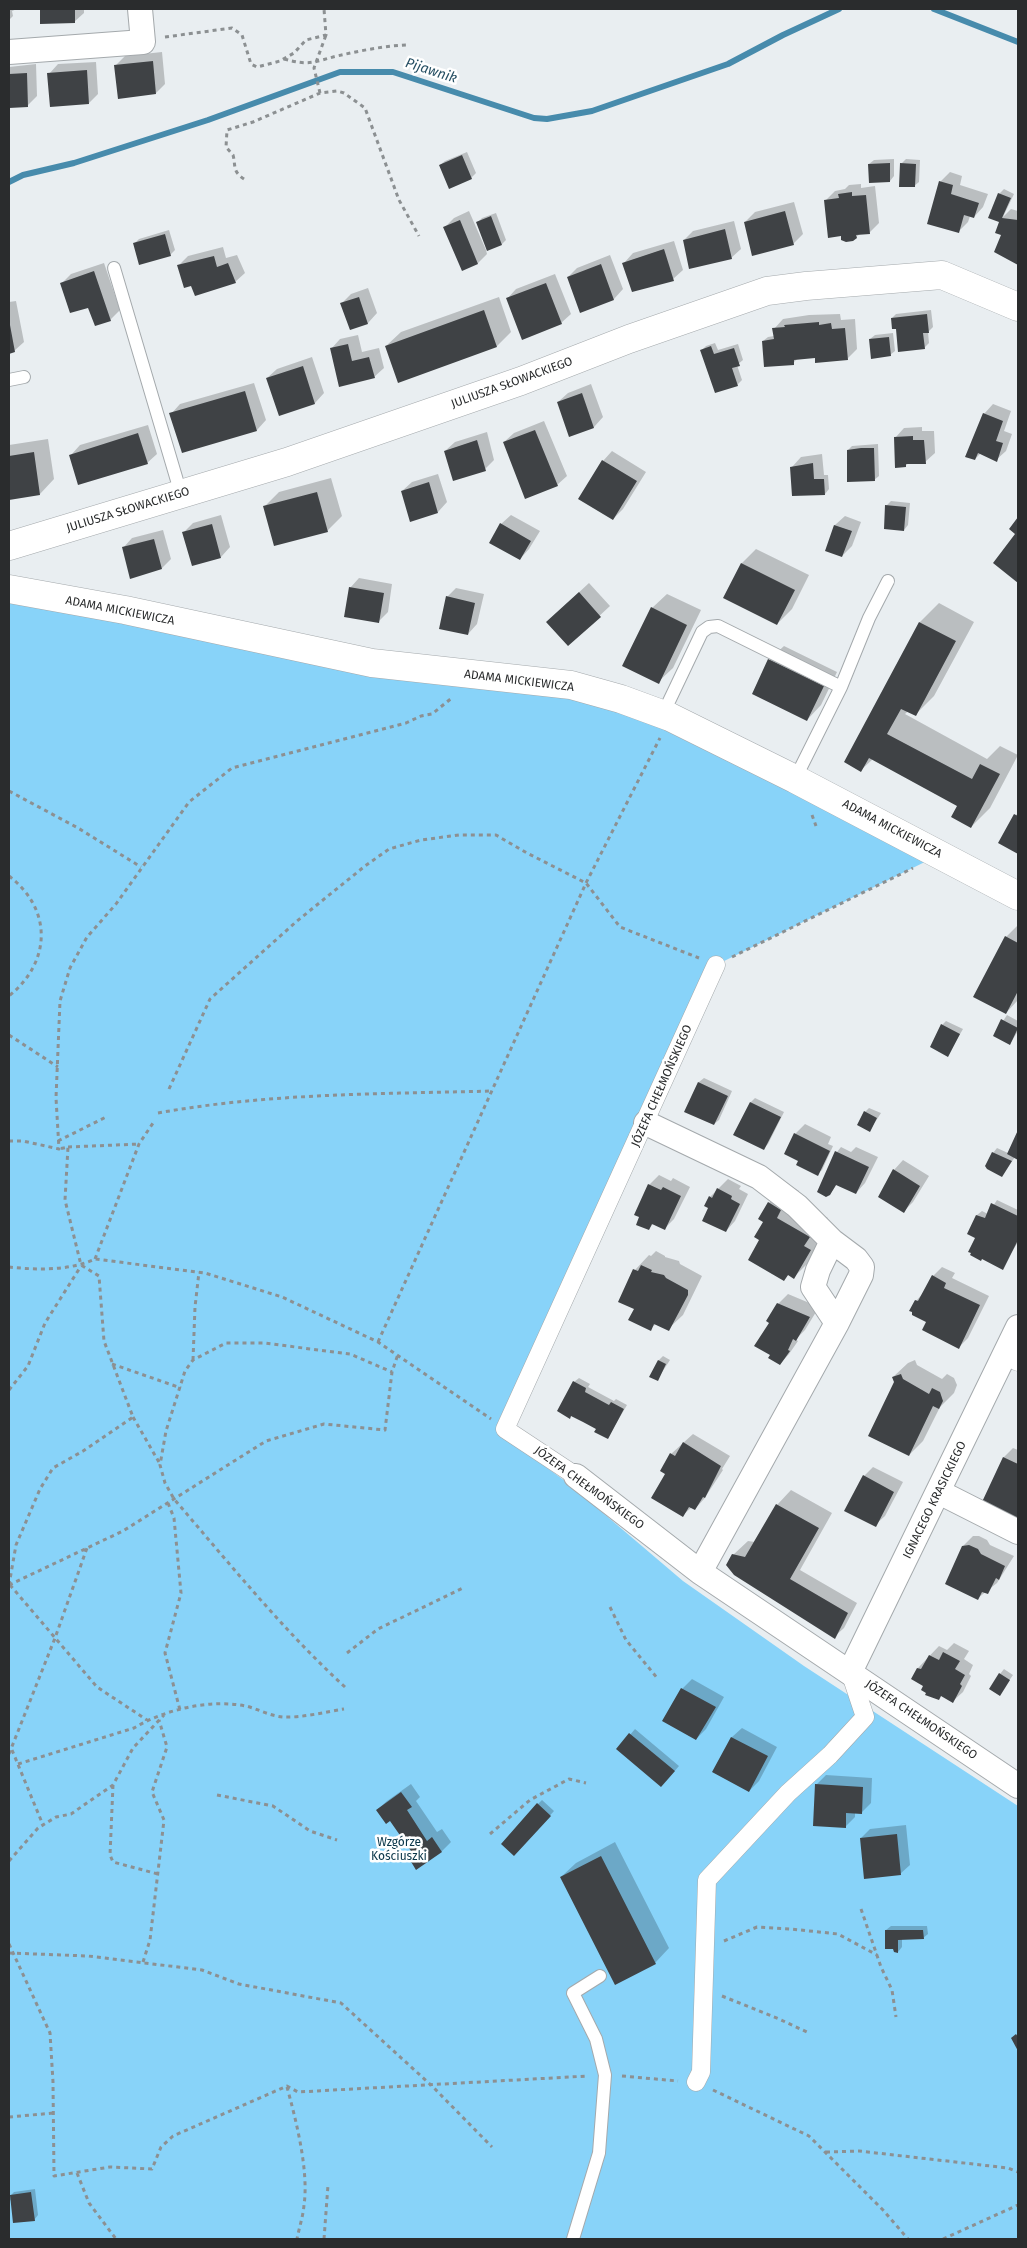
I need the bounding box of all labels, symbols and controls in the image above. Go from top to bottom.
water label: Pijawnik [403,55,459,87]
street label: JULIUSZA SŁOWACKIEGO [449,354,575,412]
street label: JULIUSZA SŁOWACKIEGO [65,484,191,536]
street label: ADAMA MICKIEWICZA [64,593,176,629]
street label: ADAMA MICKIEWICZA [463,667,575,695]
street label: ADAMA MICKIEWICZA [840,797,944,861]
street label: JÓZEFA CHEŁMOŃSKIEGO [629,1023,695,1149]
street label: IGNACEGO KRASICKIEGO [900,1439,970,1561]
street label: JÓZEFA CHEŁMOŃSKIEGO [531,1443,647,1533]
street label: JÓZEFA CHEŁMOŃSKIEGO [862,1677,980,1763]
park label: Wzgórze Kościuszki [371,1836,427,1864]

